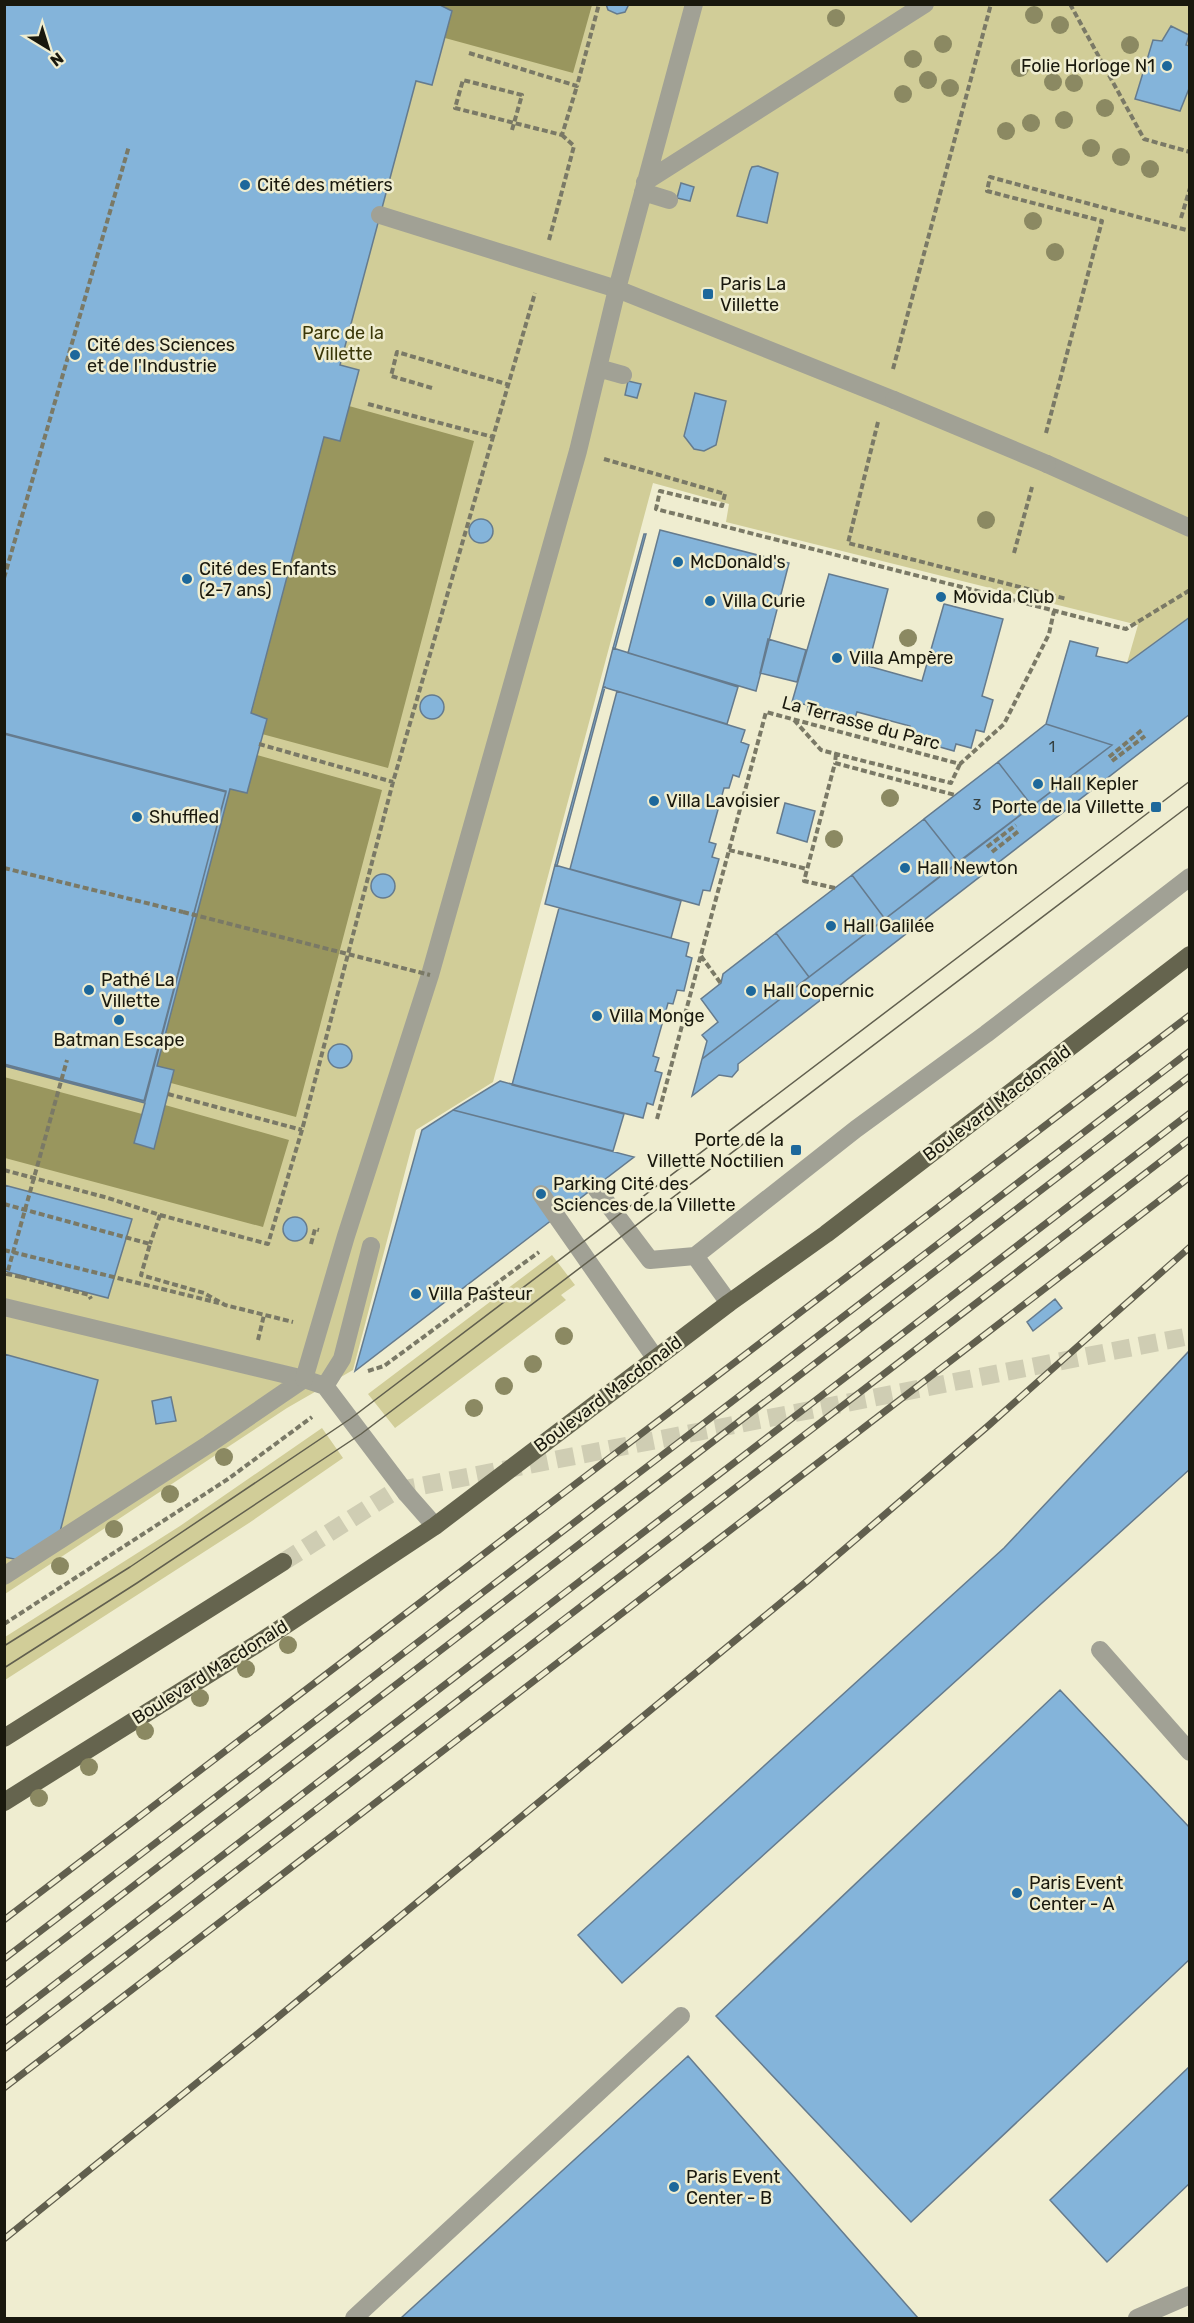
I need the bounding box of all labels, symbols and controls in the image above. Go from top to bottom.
north arrow [18,18,78,78]
text: N [47,48,67,70]
place label: Folie Horloge N1 [1021,55,1155,77]
marker: Folie Horloge N1 [1160,59,1174,73]
place label: Cité des métiers [257,174,393,196]
marker: Cité des métiers [238,178,252,192]
place label: Paris La Villette [720,273,786,316]
marker: Paris La Villette [701,287,715,301]
park label: Parc de la Villette [302,322,384,365]
place label: Cité des Sciences et de l'Industrie [87,334,235,377]
marker: Cité des Sciences et de l'Industrie [68,348,82,362]
place label: McDonald's [690,551,786,573]
marker: McDonald's [671,555,685,569]
place label: Cité des Enfants (2-7 ans) [199,558,337,601]
marker: Cité des Enfants (2-7 ans) [180,572,194,586]
place label: Movida Club [953,586,1055,608]
place label: Villa Curie [722,590,805,612]
marker: Movida Club [934,590,948,604]
marker: Villa Curie [703,594,717,608]
place label: Villa Ampère [849,647,953,669]
marker: Villa Ampère [830,651,844,665]
street label: La Terrasse du Parc [779,691,943,755]
house number: 1 [1049,738,1055,756]
place label: Hall Kepler [1050,773,1138,795]
marker: Hall Kepler [1031,777,1045,791]
place label: Villa Lavoisier [666,790,780,812]
marker: Villa Lavoisier [647,794,661,808]
house number: 3 [972,796,982,814]
place label: Porte de la Villette [991,796,1144,818]
marker: Porte de la Villette [1149,800,1163,814]
place label: Shuffled [149,806,219,828]
marker: Shuffled [130,810,144,824]
place label: Hall Newton [917,857,1018,879]
marker: Hall Newton [898,861,912,875]
place label: Hall Galilée [843,915,934,937]
marker: Hall Galilée [824,919,838,933]
place label: Pathé La Villette [101,969,175,1012]
place label: Hall Copernic [763,980,874,1002]
marker: Pathé La Villette [82,983,96,997]
marker: Hall Copernic [744,984,758,998]
place label: Villa Monge [609,1005,705,1027]
marker: Villa Monge [590,1009,604,1023]
marker: Batman Escape [112,1013,126,1027]
place label: Batman Escape [54,1029,184,1051]
street label: Boulevard Macdonald [919,1040,1075,1166]
place label: Porte de la Villette Noctilien [647,1129,784,1172]
marker: Porte de la Villette Noctilien [789,1143,803,1157]
place label: Parking Cité des Sciences de la Villette [553,1173,736,1216]
marker: Parking Cité des Sciences de la Villette [534,1187,548,1201]
place label: Villa Pasteur [428,1283,533,1305]
marker: Villa Pasteur [409,1287,423,1301]
street label: Boulevard Macdonald [530,1331,686,1457]
street label: Boulevard Macdonald [128,1615,292,1729]
place label: Paris Event Center - A [1029,1872,1123,1915]
marker: Paris Event Center - A [1010,1886,1024,1900]
place label: Paris Event Center - B [686,2166,780,2209]
marker: Paris Event Center - B [667,2180,681,2194]

